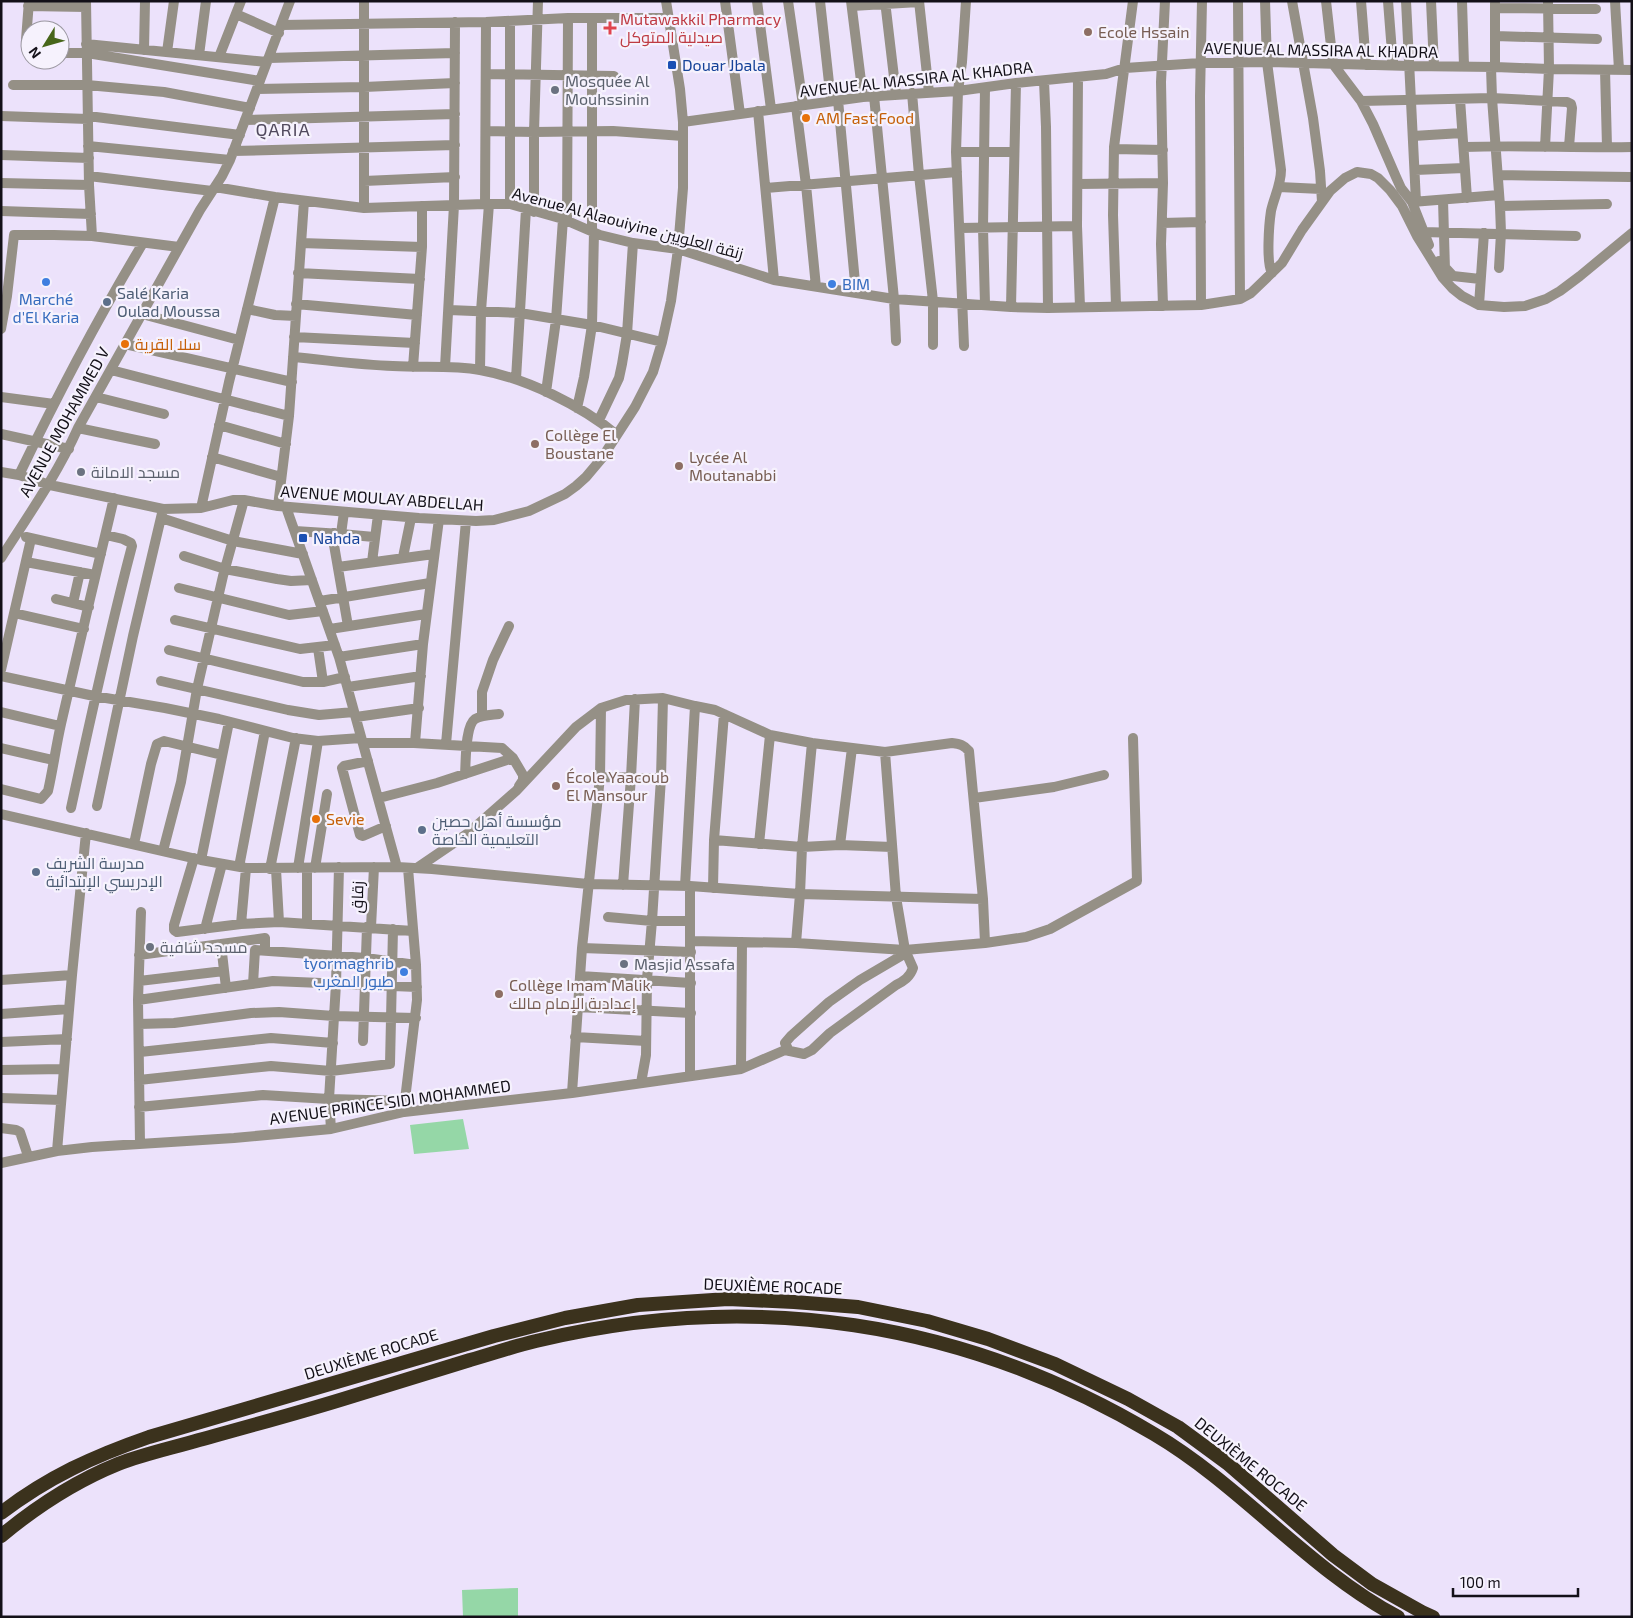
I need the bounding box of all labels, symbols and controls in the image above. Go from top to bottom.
place label: Mutawakkil Pharmacy صيدلية المتوكل [620,9,782,48]
north arrow [20,20,70,70]
marker: Mutawakkil Pharmacy صيدلية المتوكل [604,22,616,34]
place label: Ecole Hssain [1098,22,1190,41]
marker: Ecole Hssain [1082,26,1094,38]
street label: AVENUE AL MASSIRA AL KHADRA [1204,38,1438,61]
text: N [24,44,44,62]
place label: Douar Jbala [682,55,766,74]
street label: AVENUE AL MASSIRA AL KHADRA [798,57,1033,100]
marker: Douar Jbala [666,59,678,71]
place label: Mosquée Al Mouhssinin [565,71,650,108]
marker: Mosquée Al Mouhssinin [549,84,561,96]
place label: AM Fast Food [816,108,914,127]
marker: AM Fast Food [800,112,812,124]
district label: QARIA [255,118,311,140]
street label: Avenue Al Alaouiyine زنقة العلويين [510,182,746,264]
place label: BIM [842,274,870,293]
marker: Marché d'El Karia [40,276,52,288]
marker: BIM [826,278,838,290]
place label: Salé Karia Oulad Moussa [117,283,220,320]
place label: Marché d'El Karia [13,289,79,326]
marker: Salé Karia Oulad Moussa [101,296,113,308]
place label: سلا القرية [135,334,201,354]
marker: سلا القرية [119,338,131,350]
street label: AVENUE MOHAMMED V [14,343,113,500]
place label: Collège El Boustane [545,425,616,462]
marker: Collège El Boustane [529,438,541,450]
place label: Lycée Al Moutanabbi [689,447,776,484]
marker: Lycée Al Moutanabbi [673,460,685,472]
place label: مسجد الامانة [91,462,180,482]
marker: مسجد الامانة [75,466,87,478]
street label: AVENUE MOULAY ABDELLAH [280,481,484,514]
place label: Nahda [313,528,360,547]
marker: Nahda [297,532,309,544]
place label: École Yaacoub El Mansour [566,767,669,804]
marker: École Yaacoub El Mansour [550,780,562,792]
place label: Sevie [326,809,365,828]
place label: مؤسسة أهل حصين التعليمية الخاصة [432,811,562,849]
marker: Sevie [310,813,322,825]
marker: مؤسسة أهل حصين التعليمية الخاصة [416,824,428,836]
place label: مدرسة الشريف الإدريسي الإبتدائية [46,853,163,894]
marker: مدرسة الشريف الإدريسي الإبتدائية [30,866,42,878]
street label: زقاق [346,880,369,914]
place label: مسجد شافية [160,937,247,957]
marker: مسجد شافية [144,941,156,953]
place label: tyormaghrib طيور المغرب [304,953,394,991]
place label: Masjid Assafa [634,954,735,974]
marker: Masjid Assafa [618,958,630,970]
marker: tyormaghrib طيور المغرب [398,966,410,978]
place label: Collège Imam Malik إعدادية الإمام مالك [509,975,651,1015]
marker: Collège Imam Malik إعدادية الإمام مالك [493,988,505,1000]
street label: AVENUE PRINCE SIDI MOHAMMED [268,1075,512,1128]
street label: DEUXIÈME ROCADE [703,1274,843,1297]
street label: DEUXIÈME ROCADE [302,1324,440,1383]
street label: DEUXIÈME ROCADE [1191,1413,1311,1515]
scale bar [1453,1566,1578,1598]
text: 100 m [1460,1573,1501,1591]

